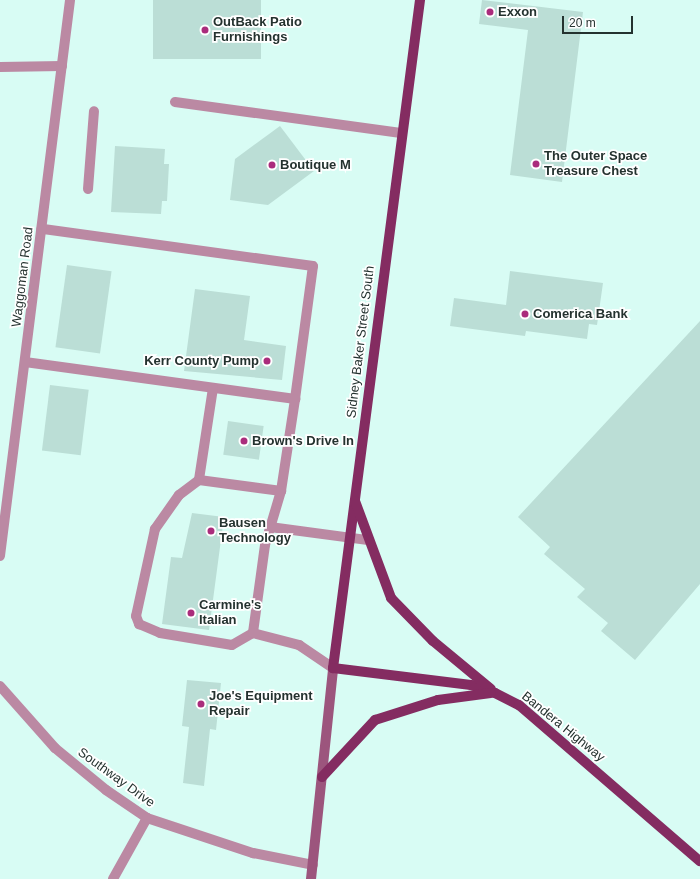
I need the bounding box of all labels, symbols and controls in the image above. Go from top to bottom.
place label: Exxon [498,4,537,20]
marker: Exxon [485,7,495,17]
scale bar [564,8,635,34]
place label: OutBack Patio Furnishings [213,15,302,46]
text: 20 m [569,16,596,30]
marker: OutBack Patio Furnishings [200,25,210,35]
place label: The Outer Space Treasure Chest [544,149,647,180]
place label: Boutique M [280,157,351,173]
marker: The Outer Space Treasure Chest [531,159,541,169]
marker: Boutique M [267,160,277,170]
street label: Waggoman Road [9,226,37,328]
street label: Sidney Baker Street South [344,265,378,419]
place label: Comerica Bank [533,306,628,322]
marker: Comerica Bank [520,309,530,319]
place label: Kerr County Pump [144,353,259,369]
marker: Kerr County Pump [262,356,272,366]
place label: Brown's Drive In [252,433,354,449]
marker: Brown's Drive In [239,436,249,446]
place label: Bausen Technology [219,516,291,547]
marker: Bausen Technology [206,526,216,536]
place label: Carmine's Italian [199,598,261,629]
marker: Carmine's Italian [186,608,196,618]
place label: Joe's Equipment Repair [209,689,312,720]
street label: Bandera Highway [518,689,608,765]
marker: Joe's Equipment Repair [196,699,206,709]
street label: Southway Drive [75,745,157,811]

